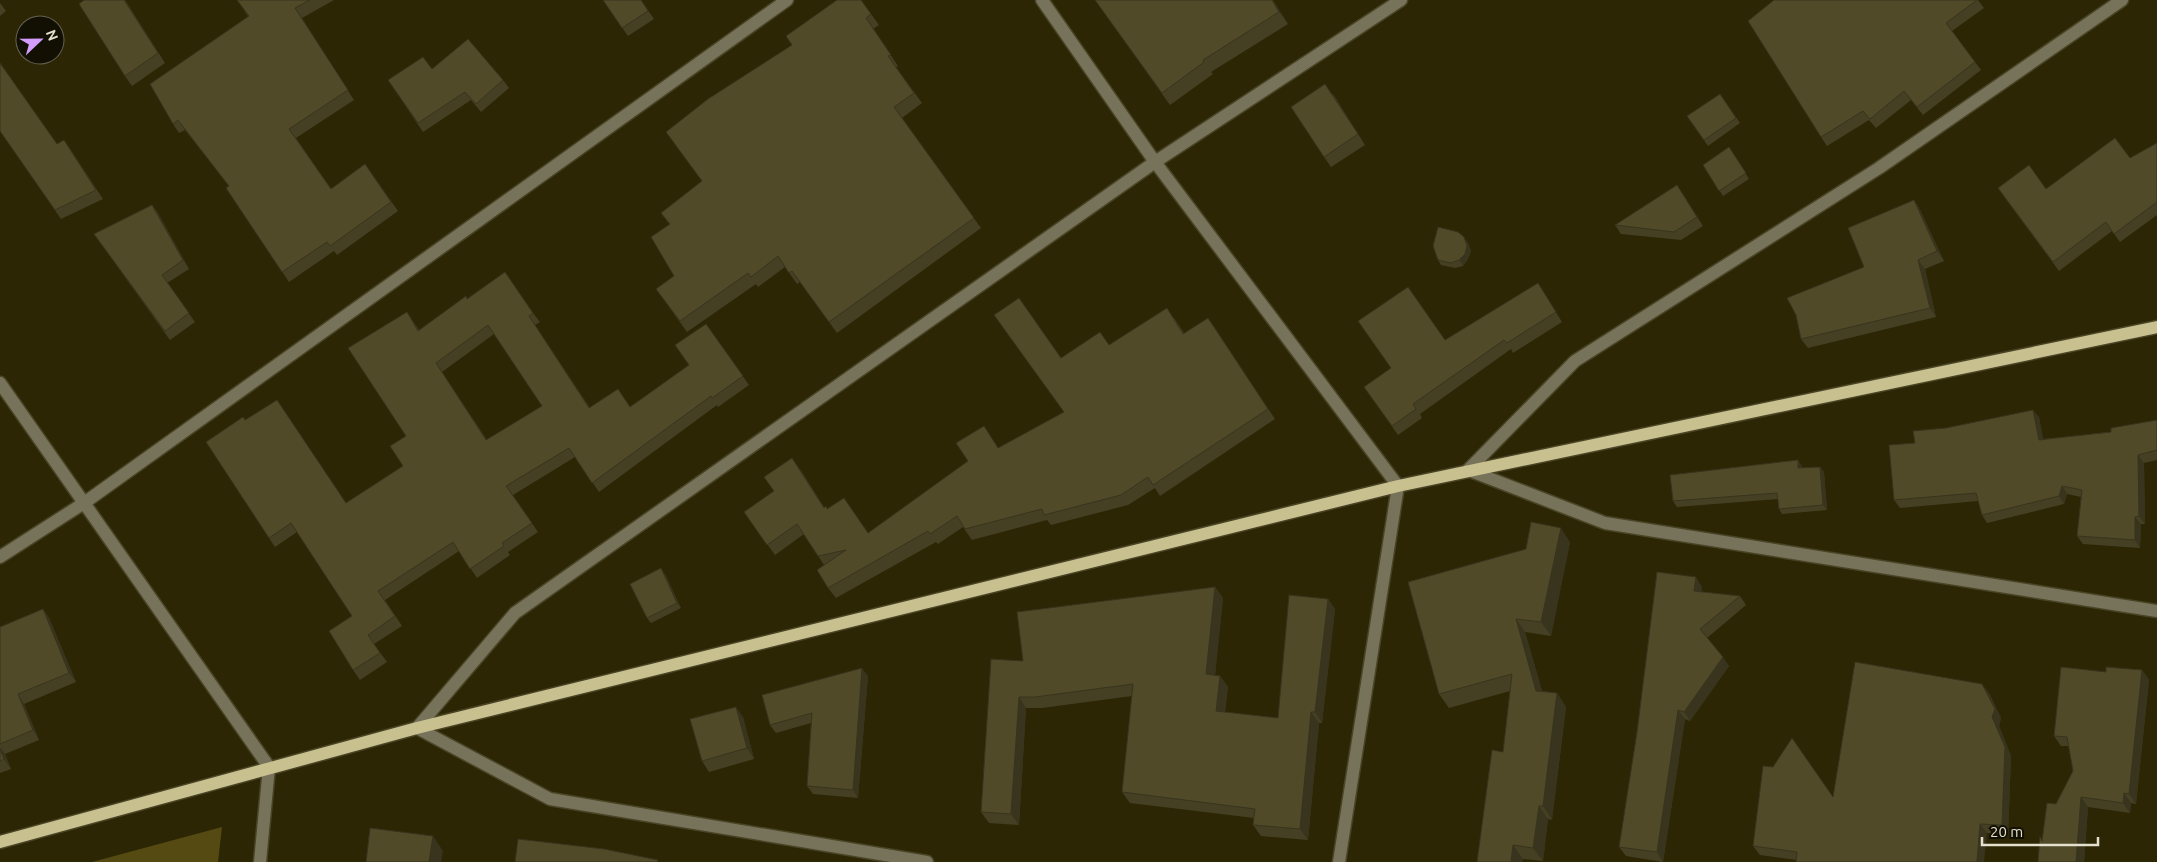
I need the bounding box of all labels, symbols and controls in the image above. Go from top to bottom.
north arrow [15,15,65,65]
text: N [43,27,61,43]
scale bar [1982,814,2098,846]
text: 20 m [1990,823,2023,840]

